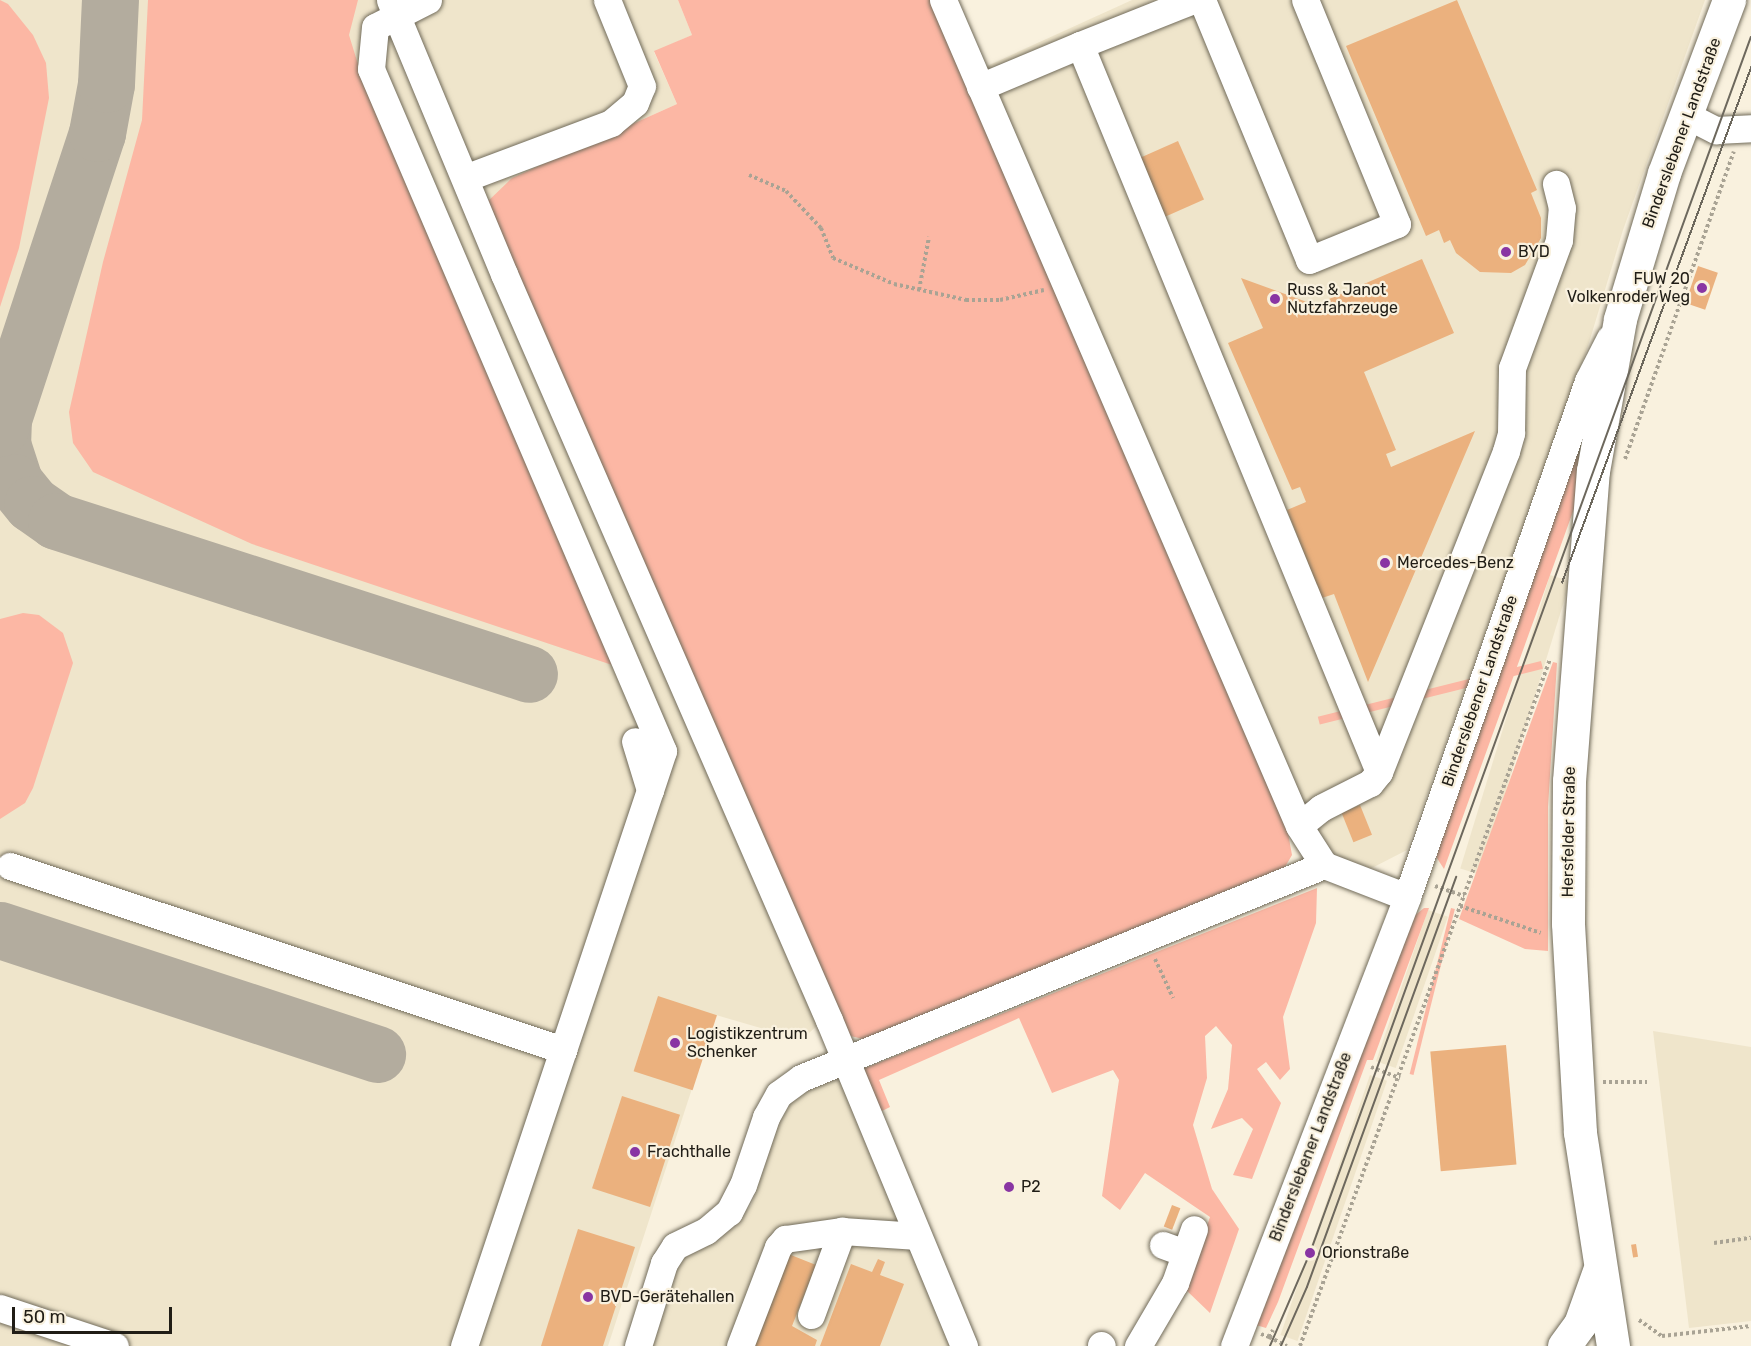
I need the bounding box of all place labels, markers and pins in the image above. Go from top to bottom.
place label: BYD [1518,242,1550,262]
marker: BYD [1499,245,1513,259]
place label: FUW 20 Volkenroder Weg [1566,269,1690,307]
place label: Russ & Janot Nutzfahrzeuge [1287,280,1398,318]
marker: FUW 20 Volkenroder Weg [1695,281,1709,295]
marker: Russ & Janot Nutzfahrzeuge [1268,292,1282,306]
place label: Mercedes-Benz [1397,553,1514,573]
marker: Mercedes-Benz [1378,556,1392,570]
place label: Logistikzentrum Schenker [687,1024,808,1062]
marker: Logistikzentrum Schenker [668,1036,682,1050]
place label: Frachthalle [647,1142,731,1162]
marker: Frachthalle [628,1145,642,1159]
place label: P2 [1021,1177,1041,1197]
marker: P2 [1002,1180,1016,1194]
place label: Orionstraße [1322,1243,1409,1263]
marker: Orionstraße [1303,1246,1317,1260]
place label: BVD-Gerätehallen [600,1287,734,1307]
marker: BVD-Gerätehallen [581,1290,595,1304]

